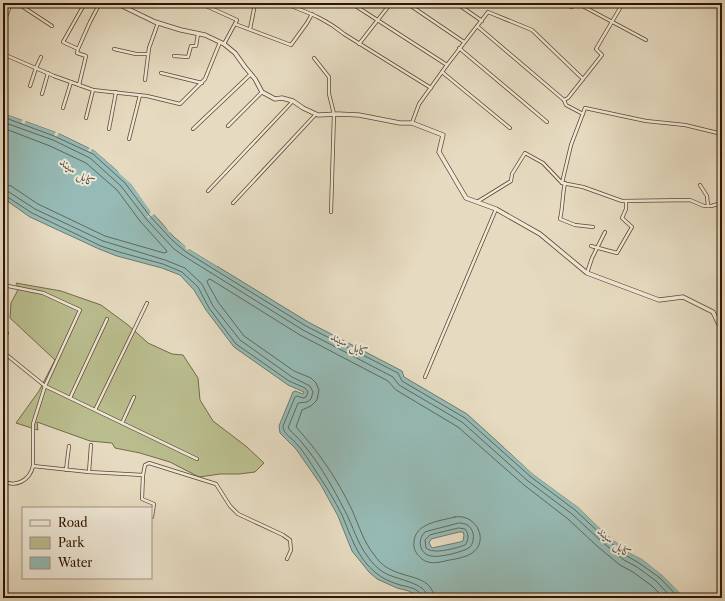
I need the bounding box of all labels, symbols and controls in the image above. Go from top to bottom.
water label: کابل سيند [56,154,99,192]
water label: کابل سيند [327,328,372,362]
legend [22,507,152,579]
text: Road [58,515,88,530]
water label: کابل سيند [593,523,636,562]
text: Park [58,535,85,550]
text: Water [57,555,92,570]

